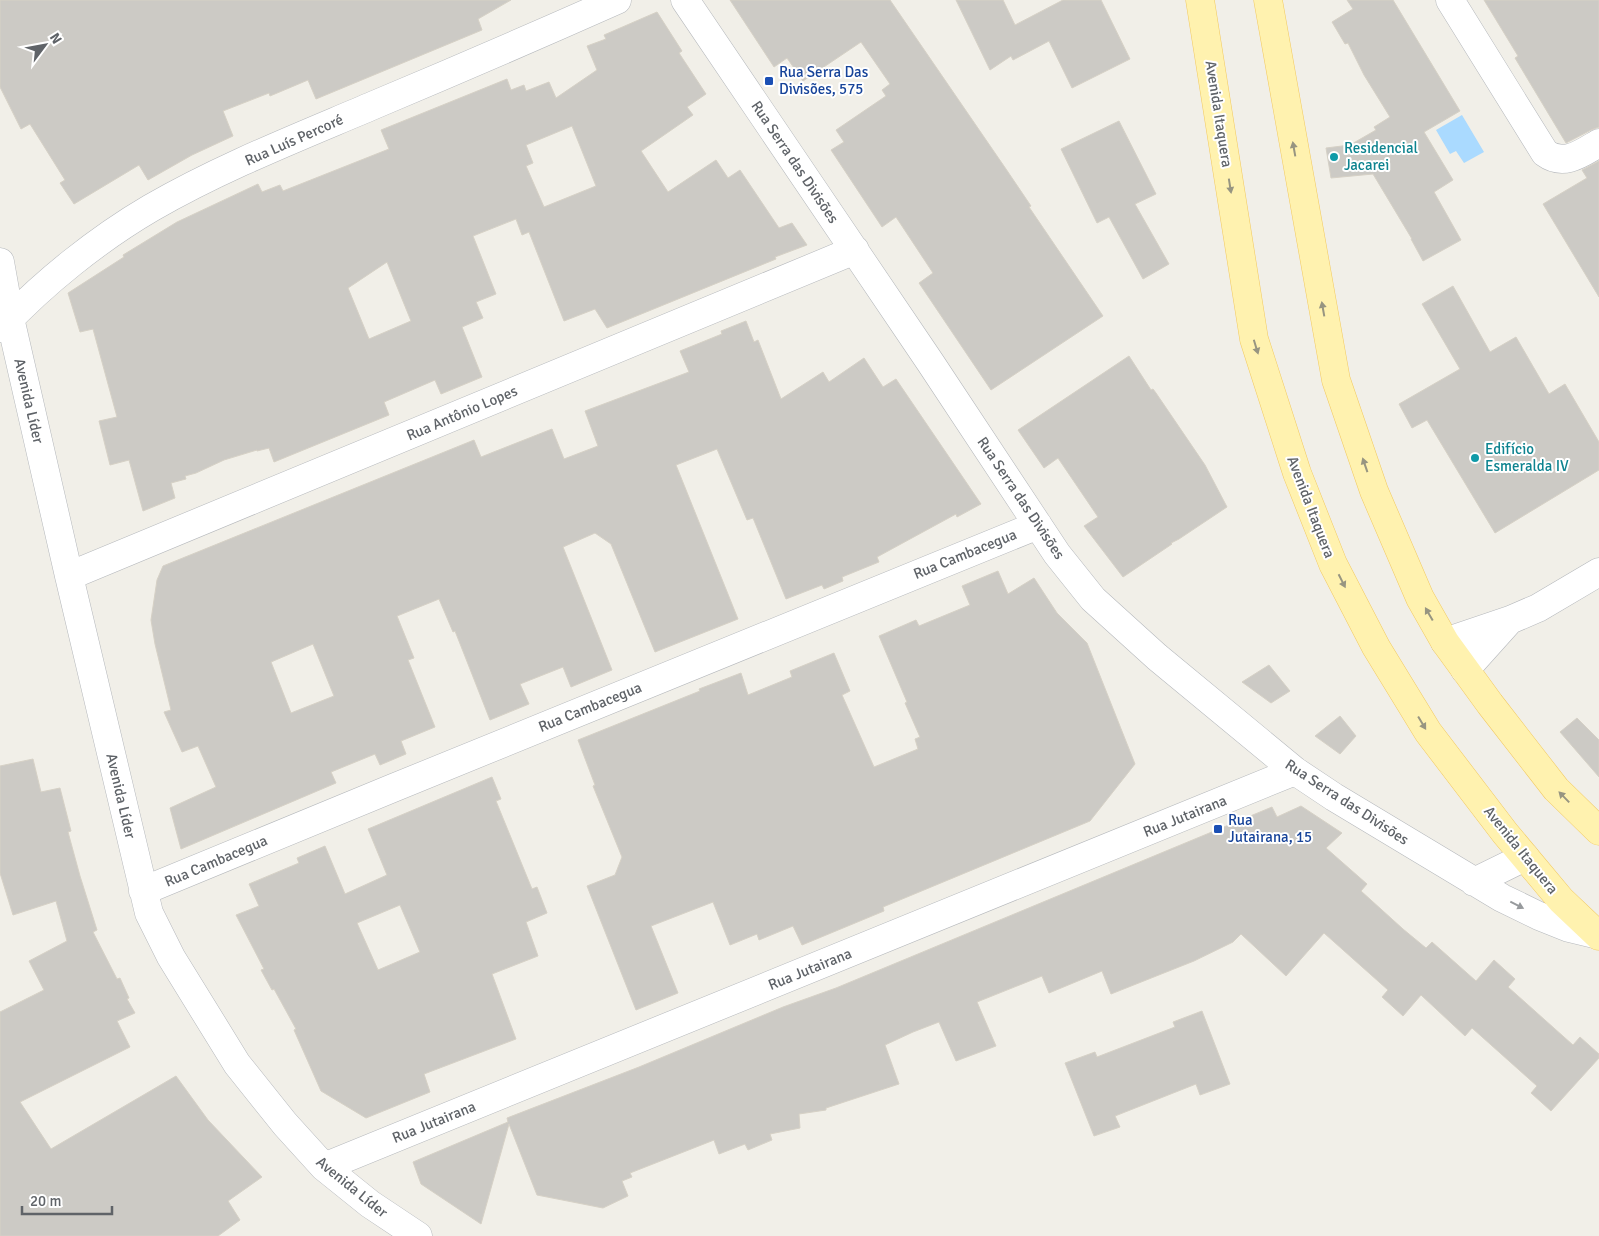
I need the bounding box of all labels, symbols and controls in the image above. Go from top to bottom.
north arrow [20,20,70,70]
text: N [46,30,65,47]
street label: Avenida Itaquera [1202,59,1236,169]
place label: Rua Serra Das Divisões, 575 [779,63,869,98]
marker: Rua Serra Das Divisões, 575 [763,75,775,87]
street label: Rua Serra das Divisões [747,97,843,227]
street label: Rua Luís Percoré [242,110,346,170]
place label: Residencial Jacarei [1344,139,1418,174]
one-way arrow [1290,140,1298,156]
marker: Residencial Jacarei [1328,151,1340,163]
one-way arrow [1227,179,1235,195]
one-way arrow [1318,300,1326,316]
one-way arrow [1253,339,1261,354]
street label: Avenida Líder [10,357,48,446]
street label: Rua Antônio Lopes [404,381,521,444]
street label: Rua Serra das Divisões [973,433,1069,563]
place label: Edifício Esmeralda IV [1485,440,1569,475]
marker: Edifício Esmeralda IV [1469,452,1481,464]
street label: Avenida Itaquera [1283,453,1339,561]
one-way arrow [1361,457,1369,472]
street label: Rua Cambacegua [911,525,1019,583]
one-way arrow [1338,574,1346,588]
one-way arrow [1425,607,1434,621]
street label: Rua Cambacegua [536,678,644,736]
one-way arrow [1417,716,1426,729]
street label: Avenida Líder [102,752,140,841]
street label: Rua Serra das Divisões [1282,755,1413,849]
street label: Rua Jutairana [1141,791,1229,841]
one-way arrow [1558,792,1570,804]
street label: Avenida Itaquera [1480,802,1562,898]
place label: Rua Jutairana, 15 [1228,811,1312,846]
marker: Rua Jutairana, 15 [1212,823,1224,835]
street label: Rua Cambacegua [162,831,270,891]
one-way arrow [1510,902,1524,910]
street label: Rua Jutairana [766,944,854,994]
street label: Rua Jutairana [390,1097,478,1147]
street label: Avenida Líder [313,1153,392,1222]
scale bar [22,1184,112,1216]
text: 20 m [30,1192,61,1210]

